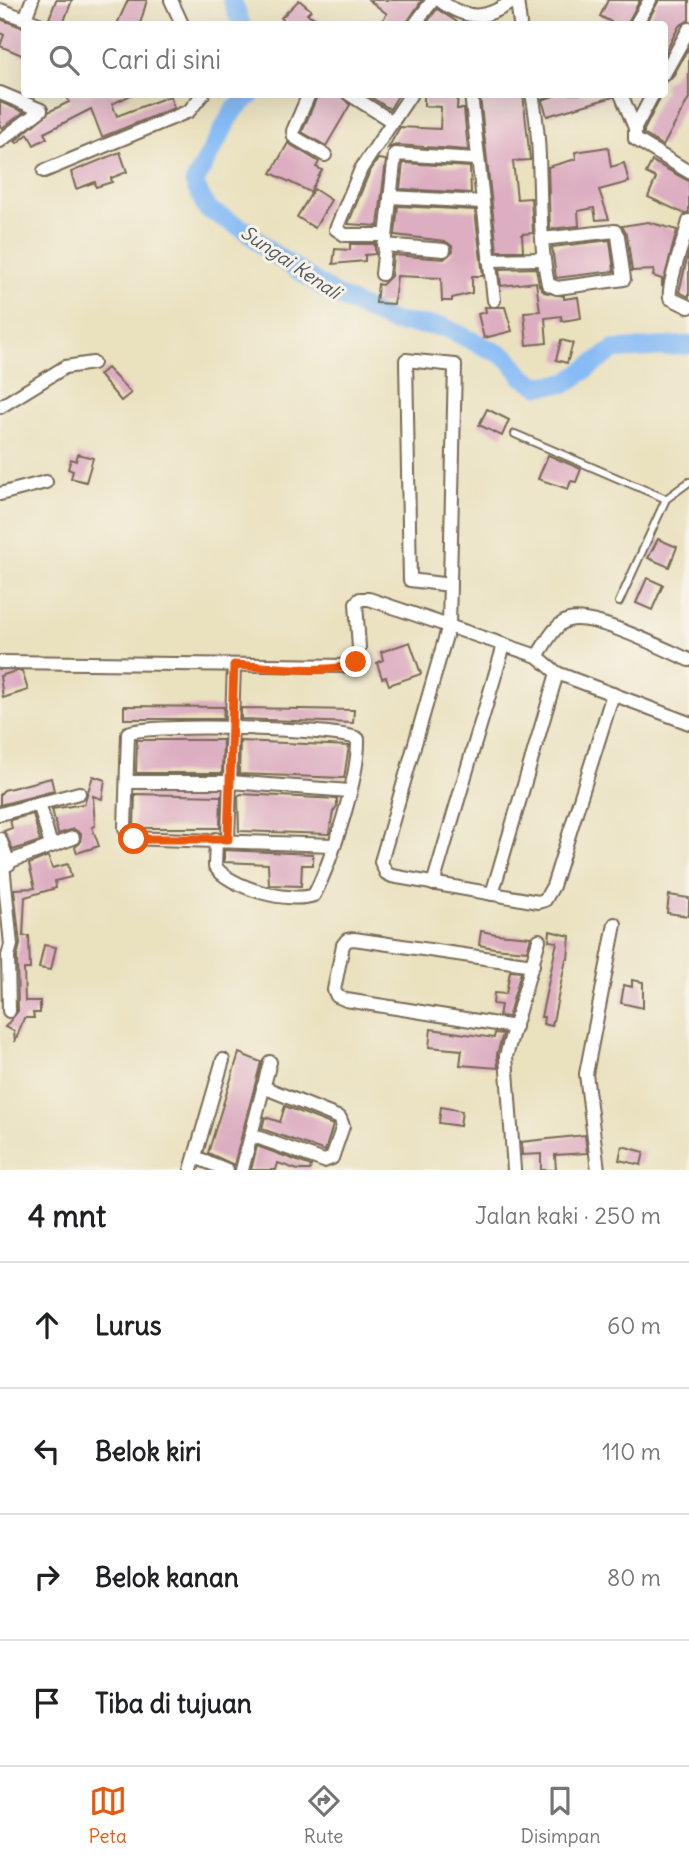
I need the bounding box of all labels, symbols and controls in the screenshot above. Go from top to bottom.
search box [21,21,668,98]
icon: search [45,41,83,79]
text: Cari di sini [101,43,221,76]
water label: Sungai Kenali [237,220,348,306]
route end [340,646,371,677]
route start [118,823,149,854]
text: 4 mnt [28,1197,106,1235]
text: Jalan kaki · 250 m [475,1201,661,1230]
icon: ahead [28,1306,66,1344]
text: Lurus [95,1309,162,1342]
text: 60 m [607,1311,661,1340]
icon: left [28,1432,66,1470]
text: Belok kiri [95,1435,201,1468]
text: 110 m [602,1437,661,1466]
icon: right [28,1558,66,1596]
text: Belok kanan [95,1561,239,1594]
text: 80 m [607,1563,661,1592]
icon: arrive [28,1684,66,1722]
text: Tiba di tujuan [95,1687,252,1720]
tab: Peta [89,1782,127,1848]
tab: Rute [304,1782,343,1848]
tab: Disimpan [520,1782,600,1848]

